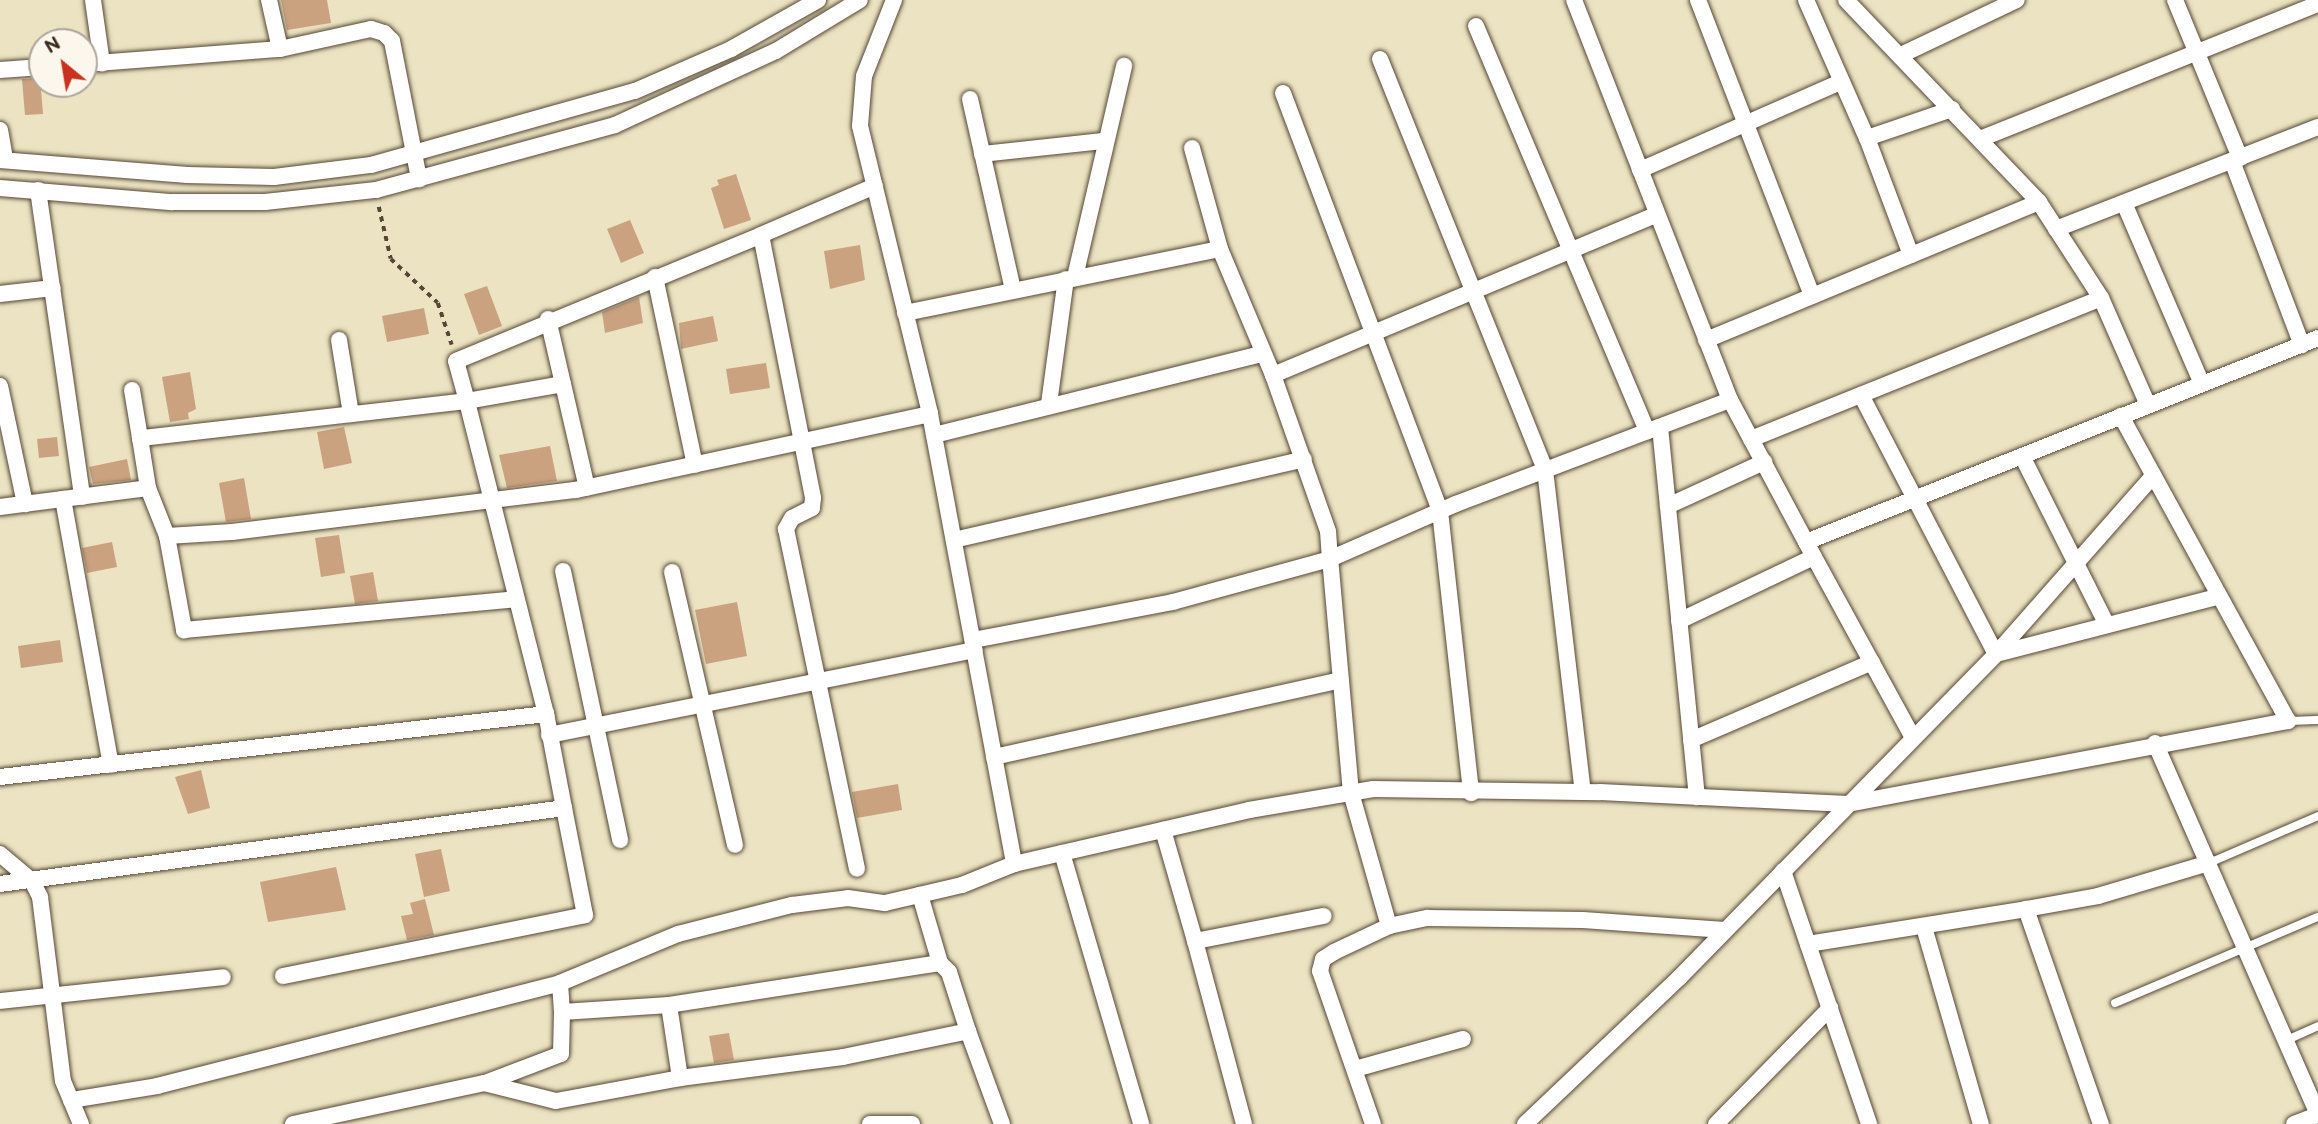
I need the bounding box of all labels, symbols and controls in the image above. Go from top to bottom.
north arrow [28,28,98,98]
text: N [41,33,65,60]

